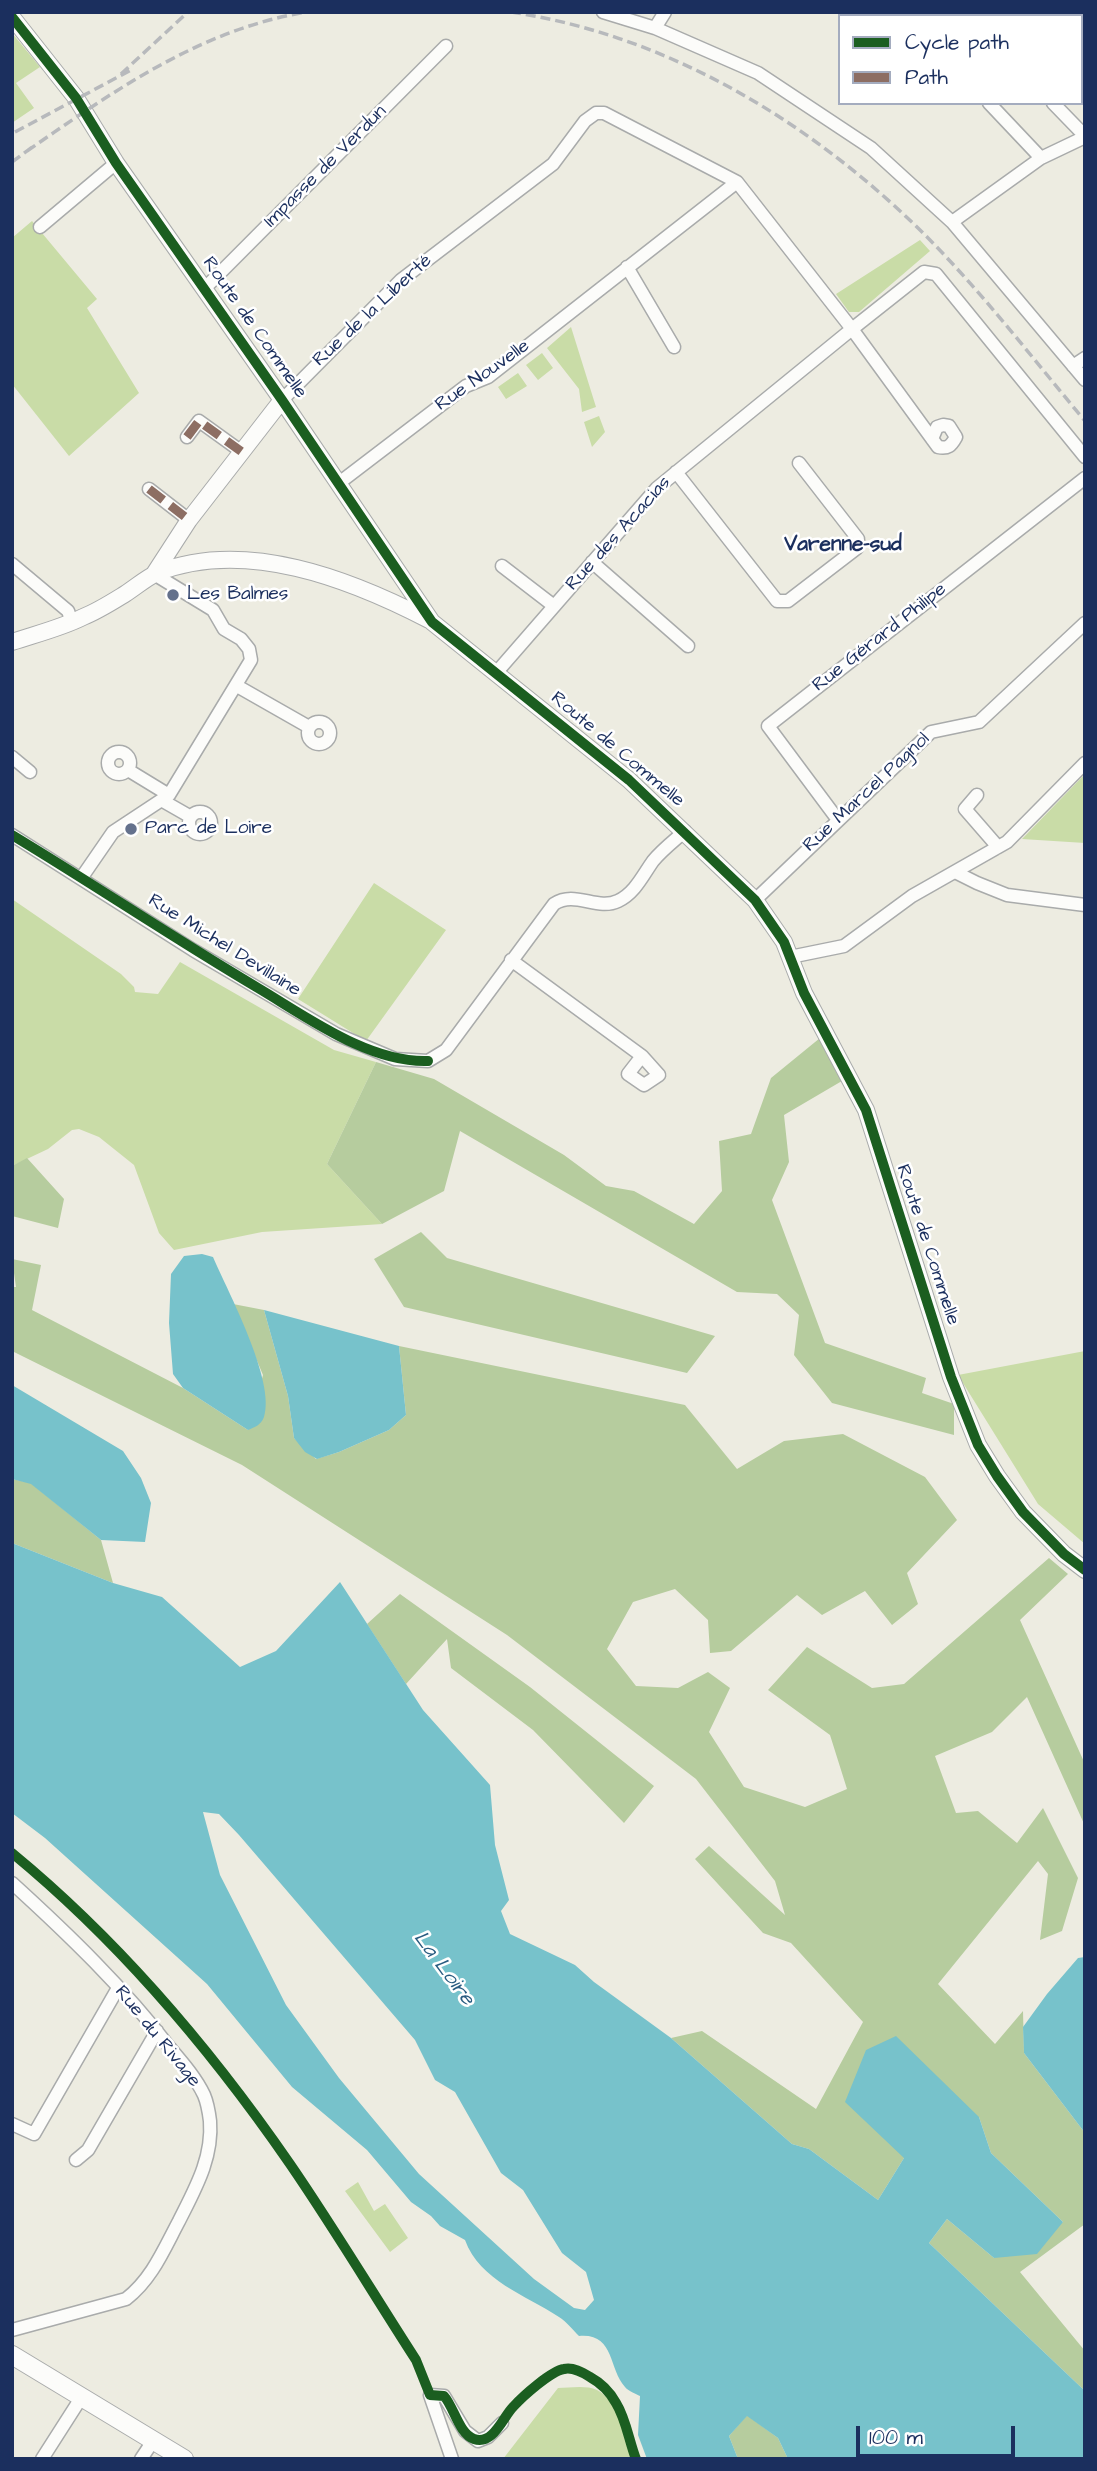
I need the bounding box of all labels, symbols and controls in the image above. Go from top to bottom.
legend [838,14,1083,105]
text: Cycle path [905,28,1009,57]
text: Path [905,63,948,92]
street label: Impasse de Verdun [260,101,392,233]
street label: Rue de la Liberté [309,250,437,372]
street label: Route de Commelle [197,253,311,403]
street label: Rue Nouvelle [432,335,534,417]
street label: Rue des Acacias [562,472,676,596]
district label: Varenne-sud [784,533,902,559]
street label: Rue Gérard Philipe [809,579,951,697]
place label: Les Balmes [187,584,288,606]
marker: Les Balmes [165,587,181,603]
street label: Route de Commelle [546,687,688,813]
street label: Rue Marcel Pagnol [799,729,935,857]
place label: Parc de Loire [145,818,272,840]
marker: Parc de Loire [123,821,139,837]
street label: Rue Michel Devillaine [143,890,305,1002]
street label: Route de Commelle [890,1162,964,1328]
water label: La Loire [407,1927,479,2011]
street label: Rue du Rivage [109,1982,205,2092]
scale bar [859,2412,1018,2456]
text: 100 m [869,2423,923,2452]

